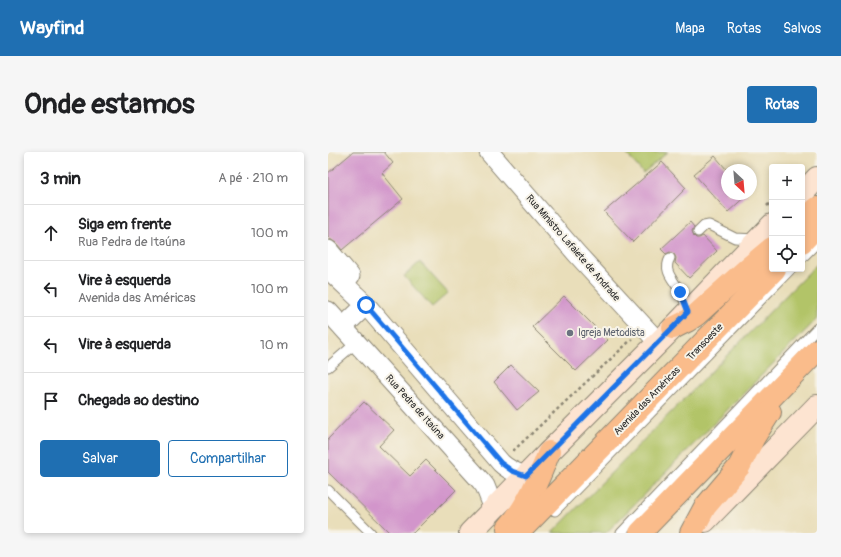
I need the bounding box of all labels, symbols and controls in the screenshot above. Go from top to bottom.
text: Wayfind [20,16,84,40]
text: Mapa [675,20,705,37]
text: Rotas [727,20,761,37]
text: Salvos [783,20,821,37]
button: Rotas [747,86,817,123]
text: Onde estamos [24,87,195,122]
north arrow [721,164,757,200]
map controls [769,164,805,272]
button: + [769,164,805,200]
text: 3 min [40,168,81,189]
text: A pé · 210 m [218,170,288,186]
street label: Rua Ministro Lafaiete de Andrade [523,192,623,304]
button: − [769,200,805,236]
text: Siga em frente [78,215,171,234]
icon: ahead [40,222,62,244]
text: 100 m [251,225,288,241]
text: Rua Pedra de Itaúna [78,234,185,250]
button: locate [769,236,805,272]
text: Vire à esquerda [78,271,171,290]
icon: left [40,278,62,300]
text: 100 m [251,281,288,297]
route end [671,283,689,301]
text: Avenida das Américas [78,290,196,306]
route start [357,296,375,314]
street label: Transoeste [684,321,726,363]
place label: Igreja Metodista [578,327,645,339]
marker: Igreja Metodista [565,328,575,338]
icon: left [40,334,62,356]
text: Vire à esquerda [78,335,171,354]
text: 10 m [260,337,288,353]
street label: Avenida das Américas [611,364,683,438]
street label: Rua Pedra de Itaúna [383,372,447,442]
icon: arrive [40,390,62,412]
text: Chegada ao destino [78,391,199,410]
button: Salvar [40,440,160,477]
button: Compartilhar [168,440,288,477]

